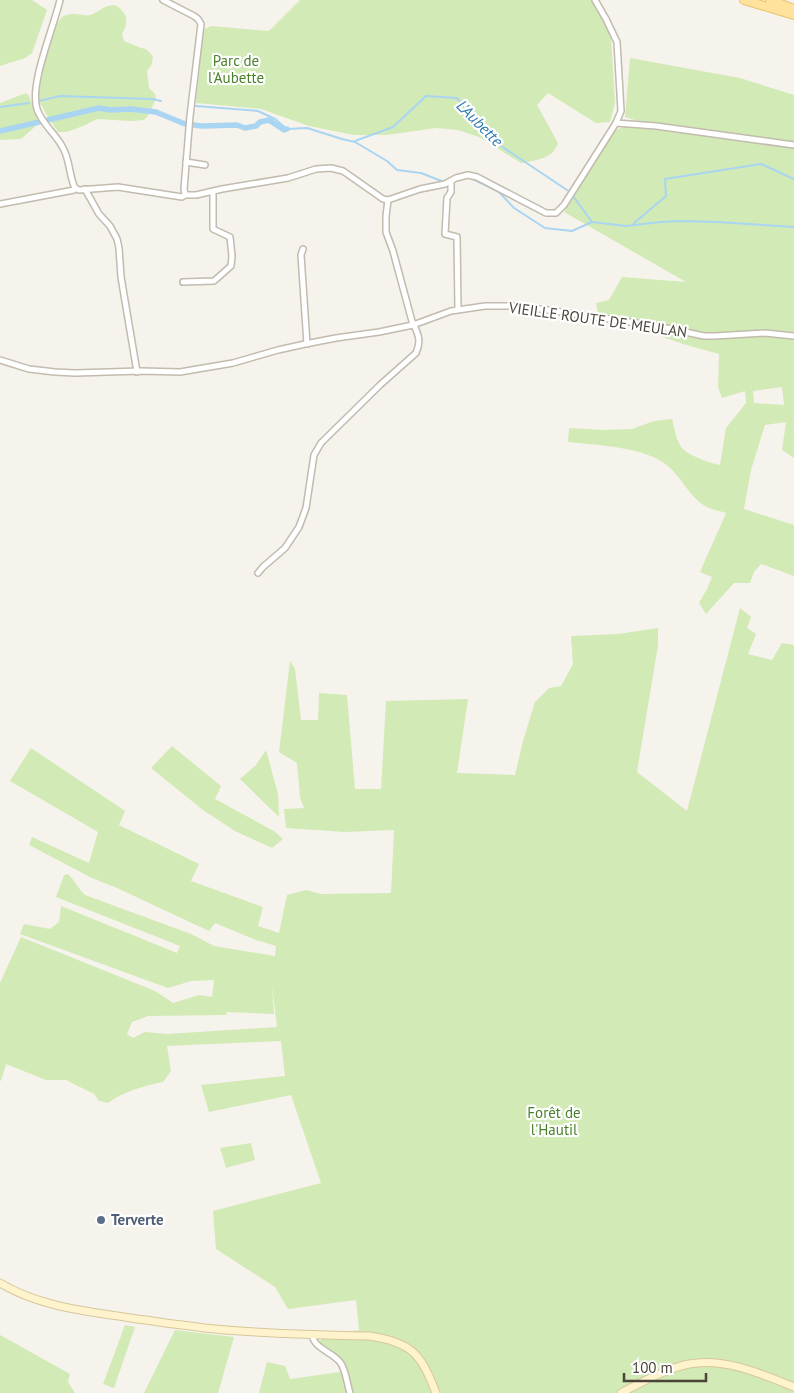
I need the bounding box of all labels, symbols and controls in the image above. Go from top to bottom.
park label: Parc de l'Aubette [208,51,264,87]
water label: L'Aubette [453,96,508,151]
street label: VIEILLE ROUTE DE MEULAN [507,297,688,341]
park label: Forêt de l'Hautil [527,1103,581,1139]
place label: Terverte [111,1210,164,1229]
marker: Terverte [95,1214,107,1226]
scale bar [624,1350,706,1382]
text: 100 m [632,1358,673,1377]

